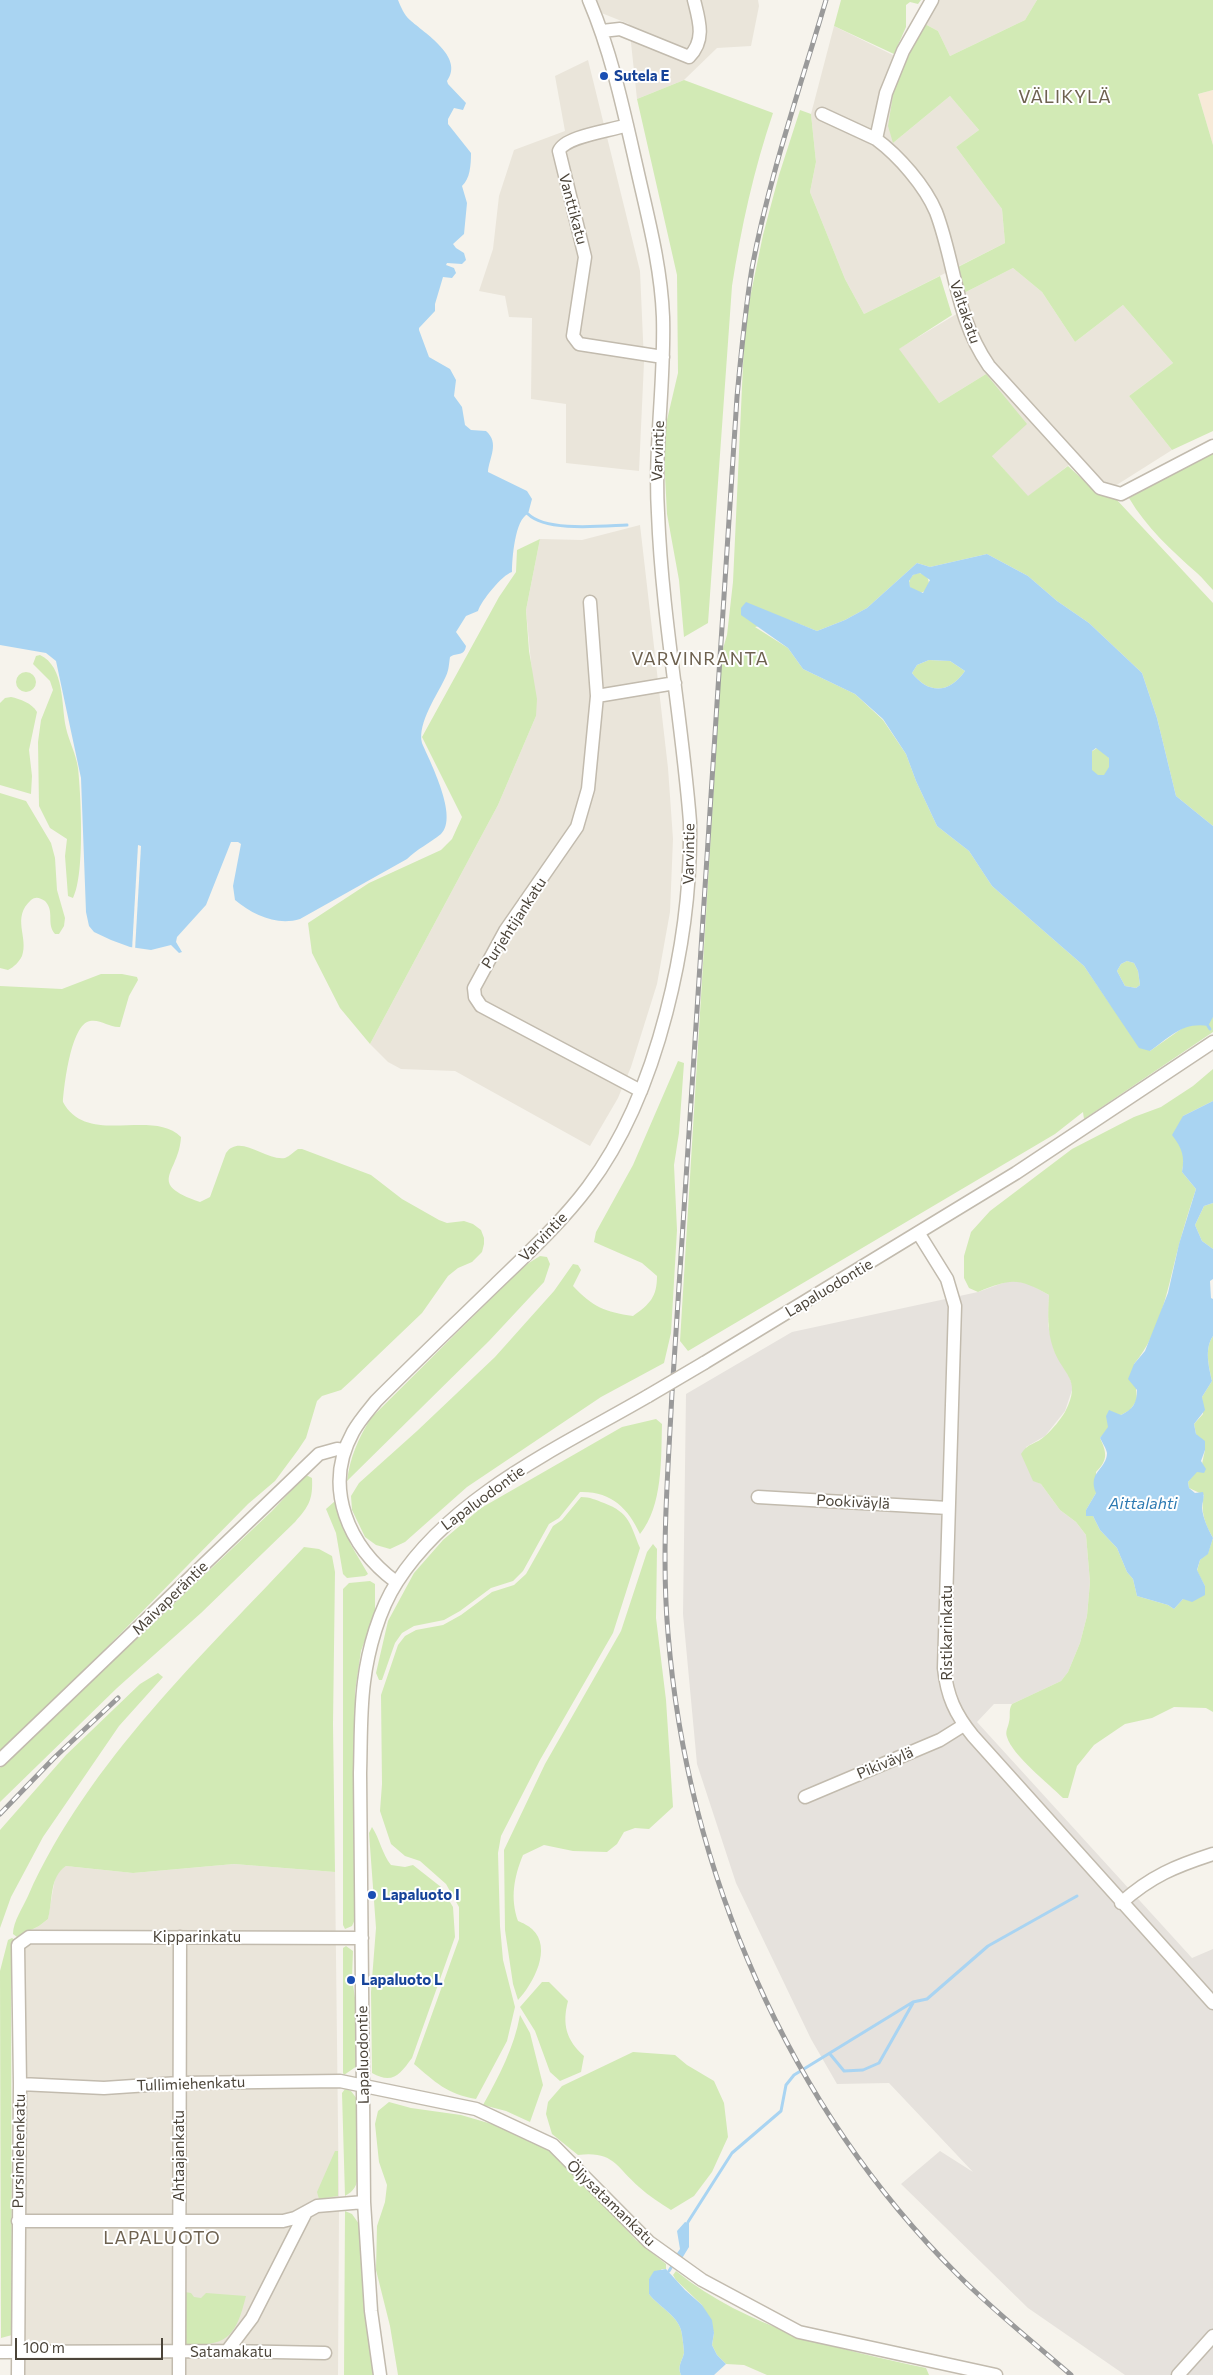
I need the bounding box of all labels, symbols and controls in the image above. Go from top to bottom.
place label: Sutela E [614,67,670,85]
marker: Sutela E [598,70,610,82]
district label: VÄLIKYLÄ [1017,86,1113,108]
street label: Vanttikatu [555,172,591,246]
street label: Valtakatu [946,278,984,346]
street label: Varvintie [648,420,668,482]
district label: VARVINRANTA [630,648,770,670]
street label: Varvintie [679,823,699,885]
street label: Purjehtijankatu [478,874,550,972]
street label: Varvintie [515,1209,571,1265]
street label: Lapaluodontie [782,1255,876,1321]
street label: Lapaluodontie [438,1462,528,1534]
street label: Pookiväylä [816,1491,890,1513]
water label: Aittalahti [1109,1494,1177,1514]
street label: Maivaperäntie [128,1557,212,1639]
street label: Ristikarinkatu [938,1585,956,1681]
street label: Pikiväylä [854,1743,916,1783]
place label: Lapaluoto I [382,1886,460,1904]
marker: Lapaluoto I [366,1889,378,1901]
street label: Kipparinkatu [153,1928,241,1946]
place label: Lapaluoto L [361,1971,443,1989]
marker: Lapaluoto L [345,1974,357,1986]
street label: Lapaluodontie [353,2006,373,2104]
street label: Tullimiehenkatu [136,2073,246,2095]
street label: Pursimiehenkatu [9,2094,29,2208]
street label: Ahtaajankatu [170,2110,188,2202]
street label: Öljysatamankatu [563,2156,659,2250]
district label: LAPALUOTO [102,2227,222,2249]
scale bar [18,2328,165,2360]
text: 100 m [23,2338,65,2356]
street label: Satamakatu [190,2343,272,2361]

